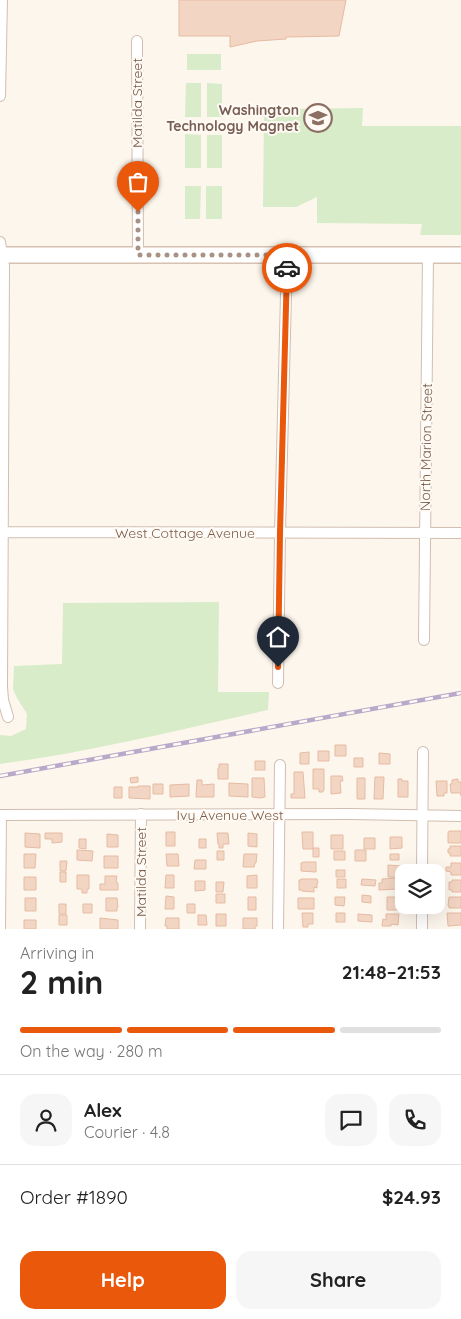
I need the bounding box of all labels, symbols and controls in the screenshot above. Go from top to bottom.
street label: Matilda Street [128,58,146,148]
place label: Washington Technology Magnet [166,101,299,135]
school or university icon: Washington Technology Magnet [303,103,333,133]
pin [117,161,159,212]
icon: bag [124,168,152,196]
courier [262,243,312,293]
icon: car [273,254,301,282]
street label: North Marion Street [416,383,436,511]
street label: West Cottage Avenue [115,524,255,542]
pin [257,616,299,667]
icon: home [264,623,292,651]
street label: Ivy Avenue West [177,806,284,824]
street label: Matilda Street [132,827,150,917]
map controls [395,864,445,914]
button: layers [395,864,445,914]
text: Arriving in [20,943,94,963]
text: 21:48–21:53 [342,960,441,984]
text: 2 min [20,962,103,1002]
text: On the way · 280 m [20,1041,163,1061]
button: person [20,1094,72,1146]
button: chat [325,1094,377,1146]
button: phone [389,1094,441,1146]
text: Alex [84,1098,122,1122]
text: Courier · 4.8 [84,1122,170,1142]
text: Order #1890 [20,1185,128,1209]
text: $24.93 [382,1185,441,1209]
button: Help [20,1251,226,1309]
button: Share [236,1251,441,1309]

